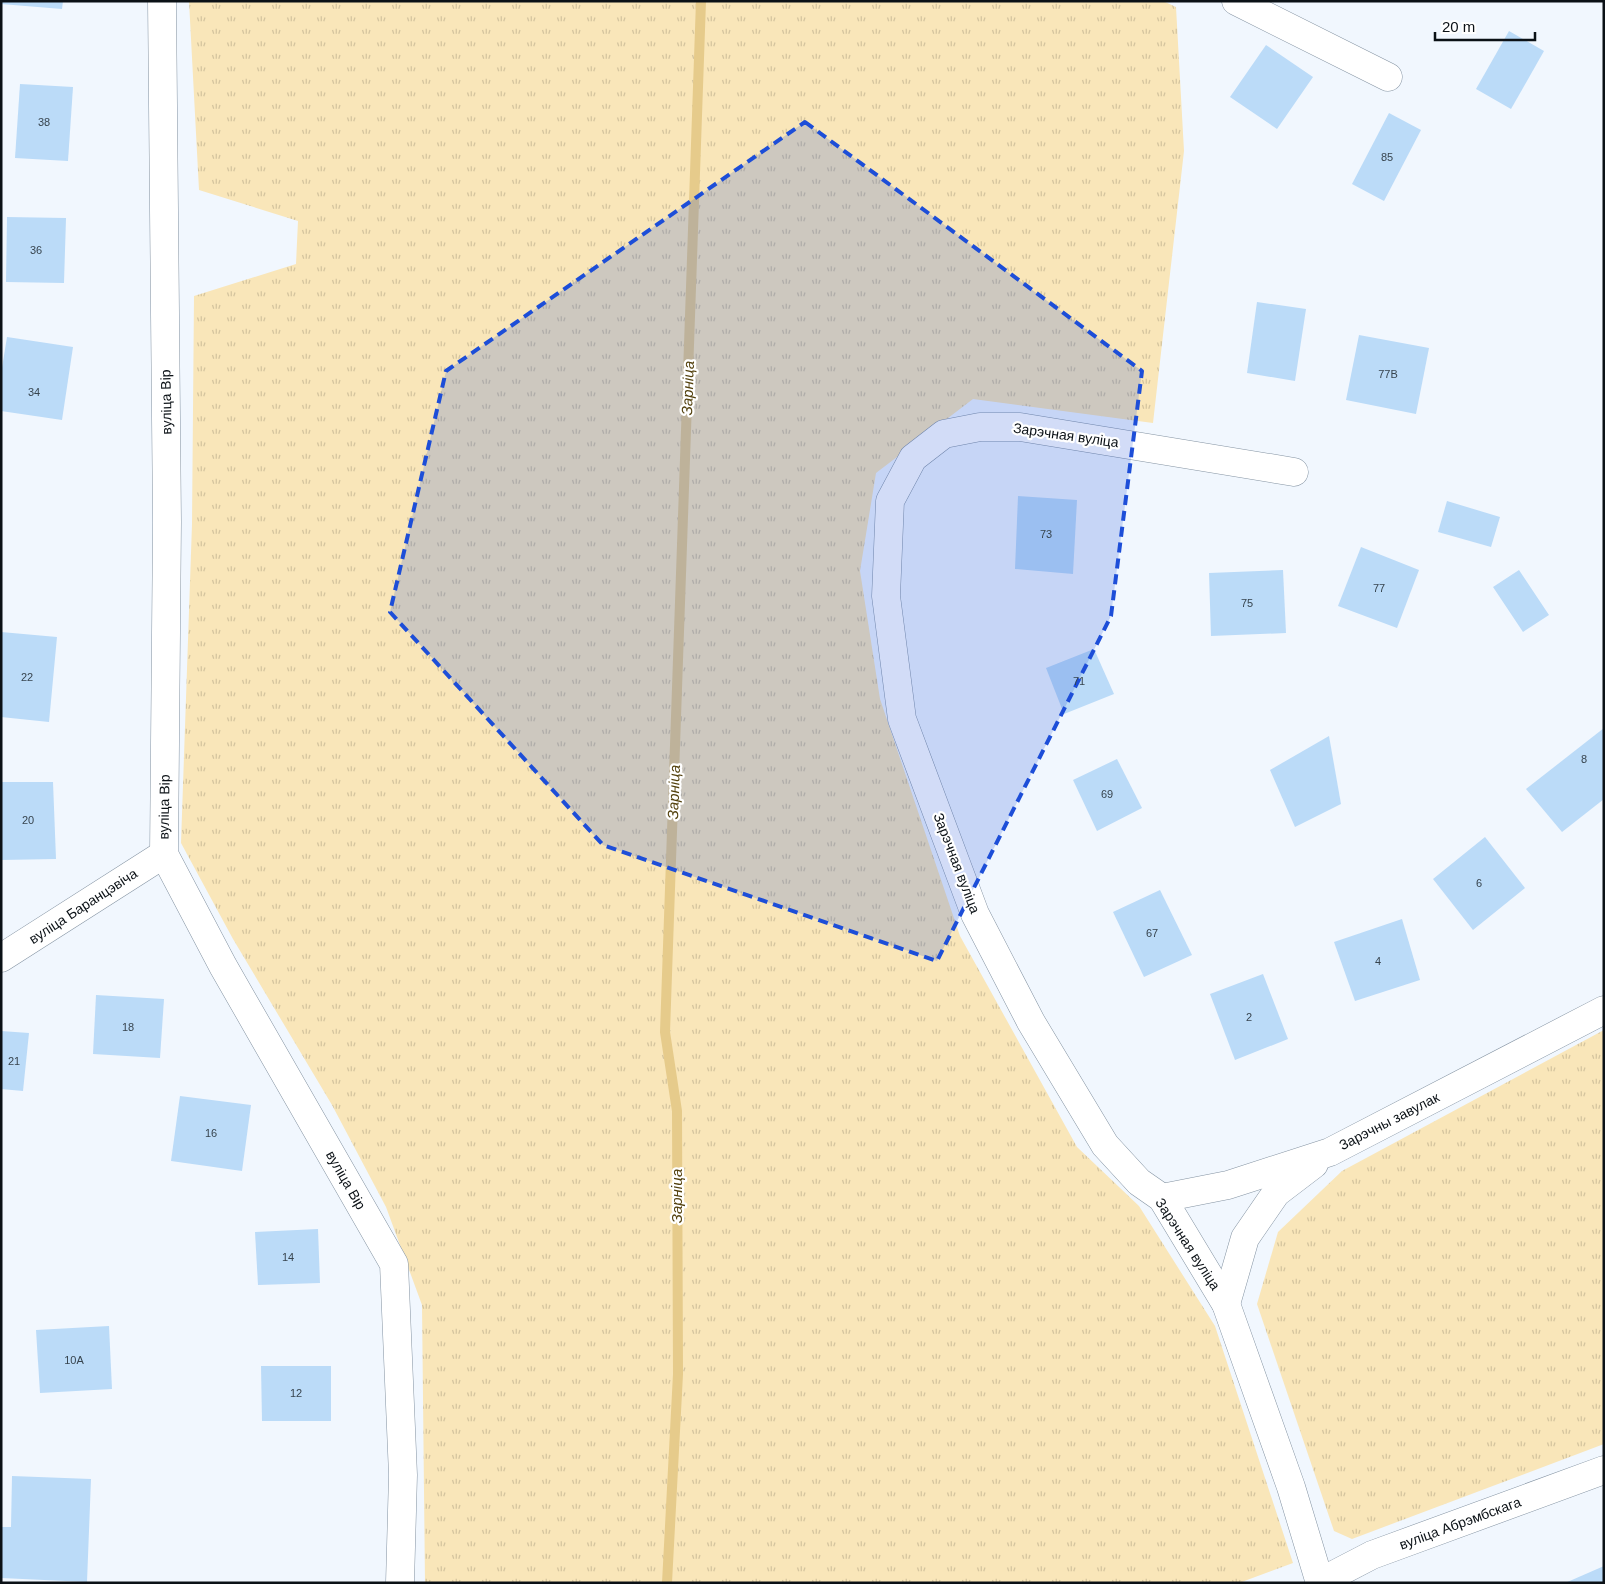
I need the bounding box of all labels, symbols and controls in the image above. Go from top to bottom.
scale bar [1435,10,1535,42]
text: 20 m [1442,18,1475,35]
house number: 38 [38,116,50,128]
house number: 85 [1381,151,1393,163]
house number: 36 [30,244,42,256]
water label: Зарніца [678,360,697,416]
house number: 77В [1378,368,1398,380]
street label: вуліца Вір [157,369,175,435]
house number: 34 [28,386,40,398]
street label: Зарэчная вуліца [1012,420,1120,450]
house number: 73 [1040,528,1052,540]
house number: 77 [1373,582,1385,594]
house number: 75 [1241,597,1253,609]
house number: 22 [21,671,33,683]
house number: 71 [1073,675,1085,687]
house number: 8 [1581,753,1587,765]
water label: Зарніца [664,764,683,820]
street label: вуліца Вір [155,774,173,840]
house number: 69 [1101,788,1113,800]
street label: Зарэчная вуліца [930,810,984,916]
house number: 20 [22,814,34,826]
street label: вуліца Баранцэвіча [26,865,140,947]
house number: 6 [1476,877,1482,889]
house number: 67 [1146,927,1158,939]
house number: 4 [1375,955,1381,967]
house number: 2 [1246,1011,1252,1023]
house number: 18 [122,1021,134,1033]
house number: 21 [8,1055,20,1067]
street label: Зарэчны завулак [1336,1088,1443,1153]
house number: 16 [205,1127,217,1139]
street label: вуліца Вір [323,1148,369,1212]
water label: Зарніца [668,1169,685,1223]
street label: Зарэчная вуліца [1152,1195,1224,1293]
house number: 14 [282,1251,294,1263]
house number: 10А [64,1354,84,1366]
house number: 12 [290,1387,302,1399]
street label: вуліца Абрэмбскага [1397,1493,1523,1552]

